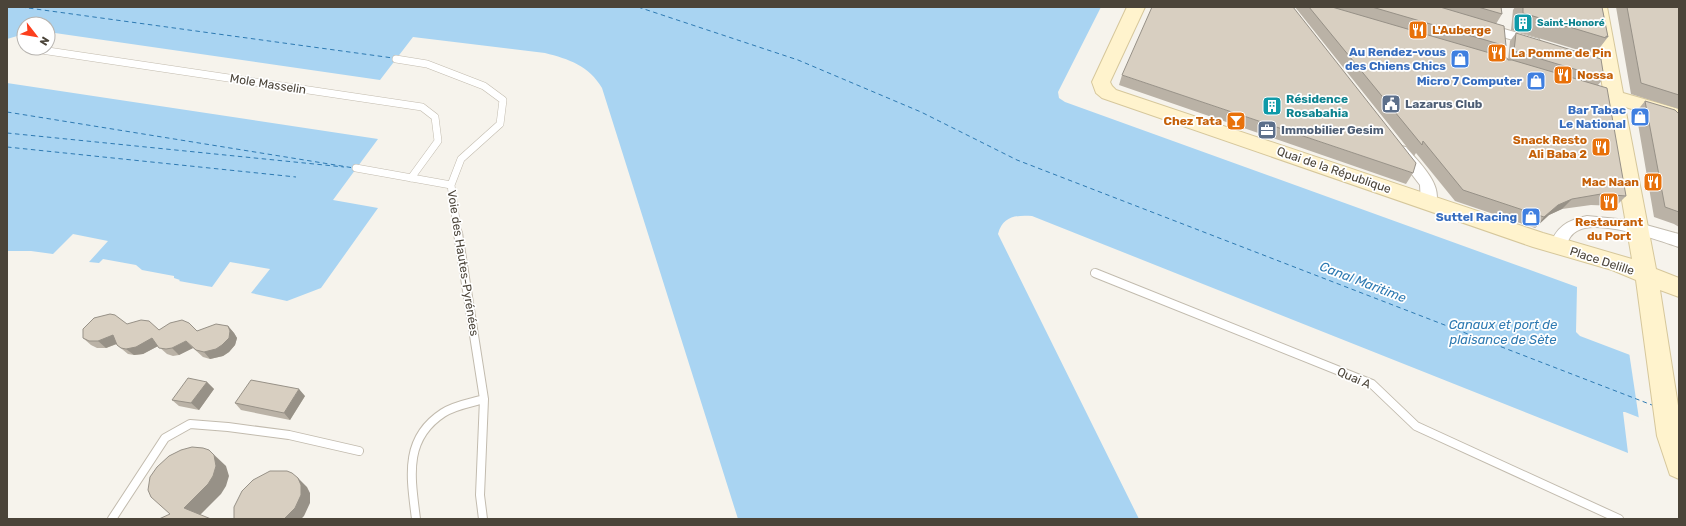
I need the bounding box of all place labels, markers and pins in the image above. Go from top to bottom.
building icon: Saint-Honoré [1512,12,1534,34]
place label: Saint-Honoré [1537,17,1605,29]
restaurant icon: L'Auberge [1407,19,1429,41]
place label: L'Auberge [1432,23,1491,37]
restaurant icon: La Pomme de Pin [1486,42,1508,64]
place label: Au Rendez-vous des Chiens Chics [1345,45,1446,73]
place label: La Pomme de Pin [1511,46,1612,60]
shop icon: Au Rendez-vous des Chiens Chics [1449,48,1471,70]
restaurant icon: Nossa [1552,64,1574,86]
place label: Nossa [1577,68,1613,82]
shop icon: Micro 7 Computer [1525,70,1547,92]
place label: Micro 7 Computer [1417,74,1523,88]
place label: Résidence Rosabahia [1286,92,1348,120]
public building icon: Lazarus Club [1380,93,1402,115]
building icon: Résidence Rosabahia [1261,95,1283,117]
place label: Lazarus Club [1405,97,1483,111]
place label: Bar Tabac Le National [1559,103,1626,131]
shop icon: Bar Tabac Le National [1629,106,1651,128]
bar icon: Chez Tata [1225,110,1247,132]
place label: Chez Tata [1164,114,1222,128]
office icon: Immobilier Gesim [1256,119,1278,141]
place label: Immobilier Gesim [1281,123,1384,137]
place label: Snack Resto Ali Baba 2 [1513,133,1587,161]
restaurant icon: Snack Resto Ali Baba 2 [1590,136,1612,158]
restaurant icon: Mac Naan [1642,171,1664,193]
place label: Mac Naan [1582,175,1639,189]
restaurant icon: Restaurant du Port [1598,191,1620,213]
shop icon: Suttel Racing [1520,206,1542,228]
place label: Suttel Racing [1436,210,1517,224]
place label: Restaurant du Port [1575,215,1643,243]

